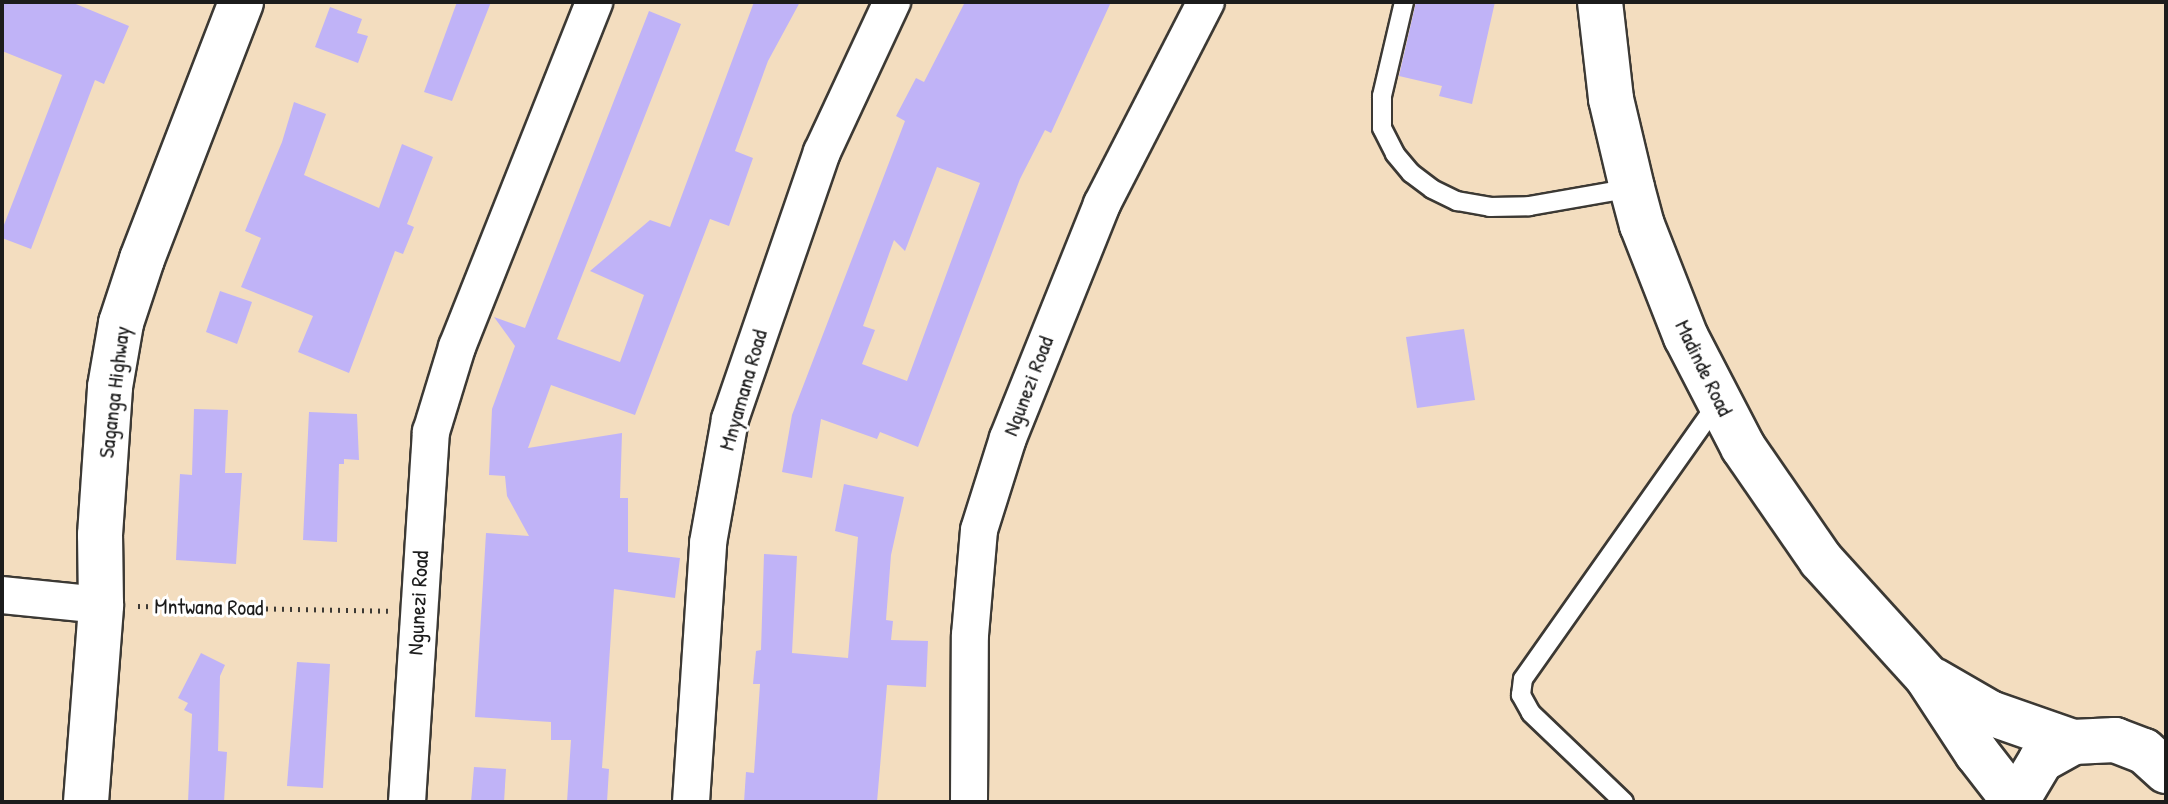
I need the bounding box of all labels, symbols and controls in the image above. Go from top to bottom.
street label: Madinde Road [1669,316,1739,420]
street label: Saganga Highway [93,324,135,460]
street label: Mnyamana Road [713,327,773,453]
street label: Ngunezi Road [997,333,1059,439]
street label: Ngunezi Road [402,550,434,656]
street label: Mntwana Road [154,593,264,621]

